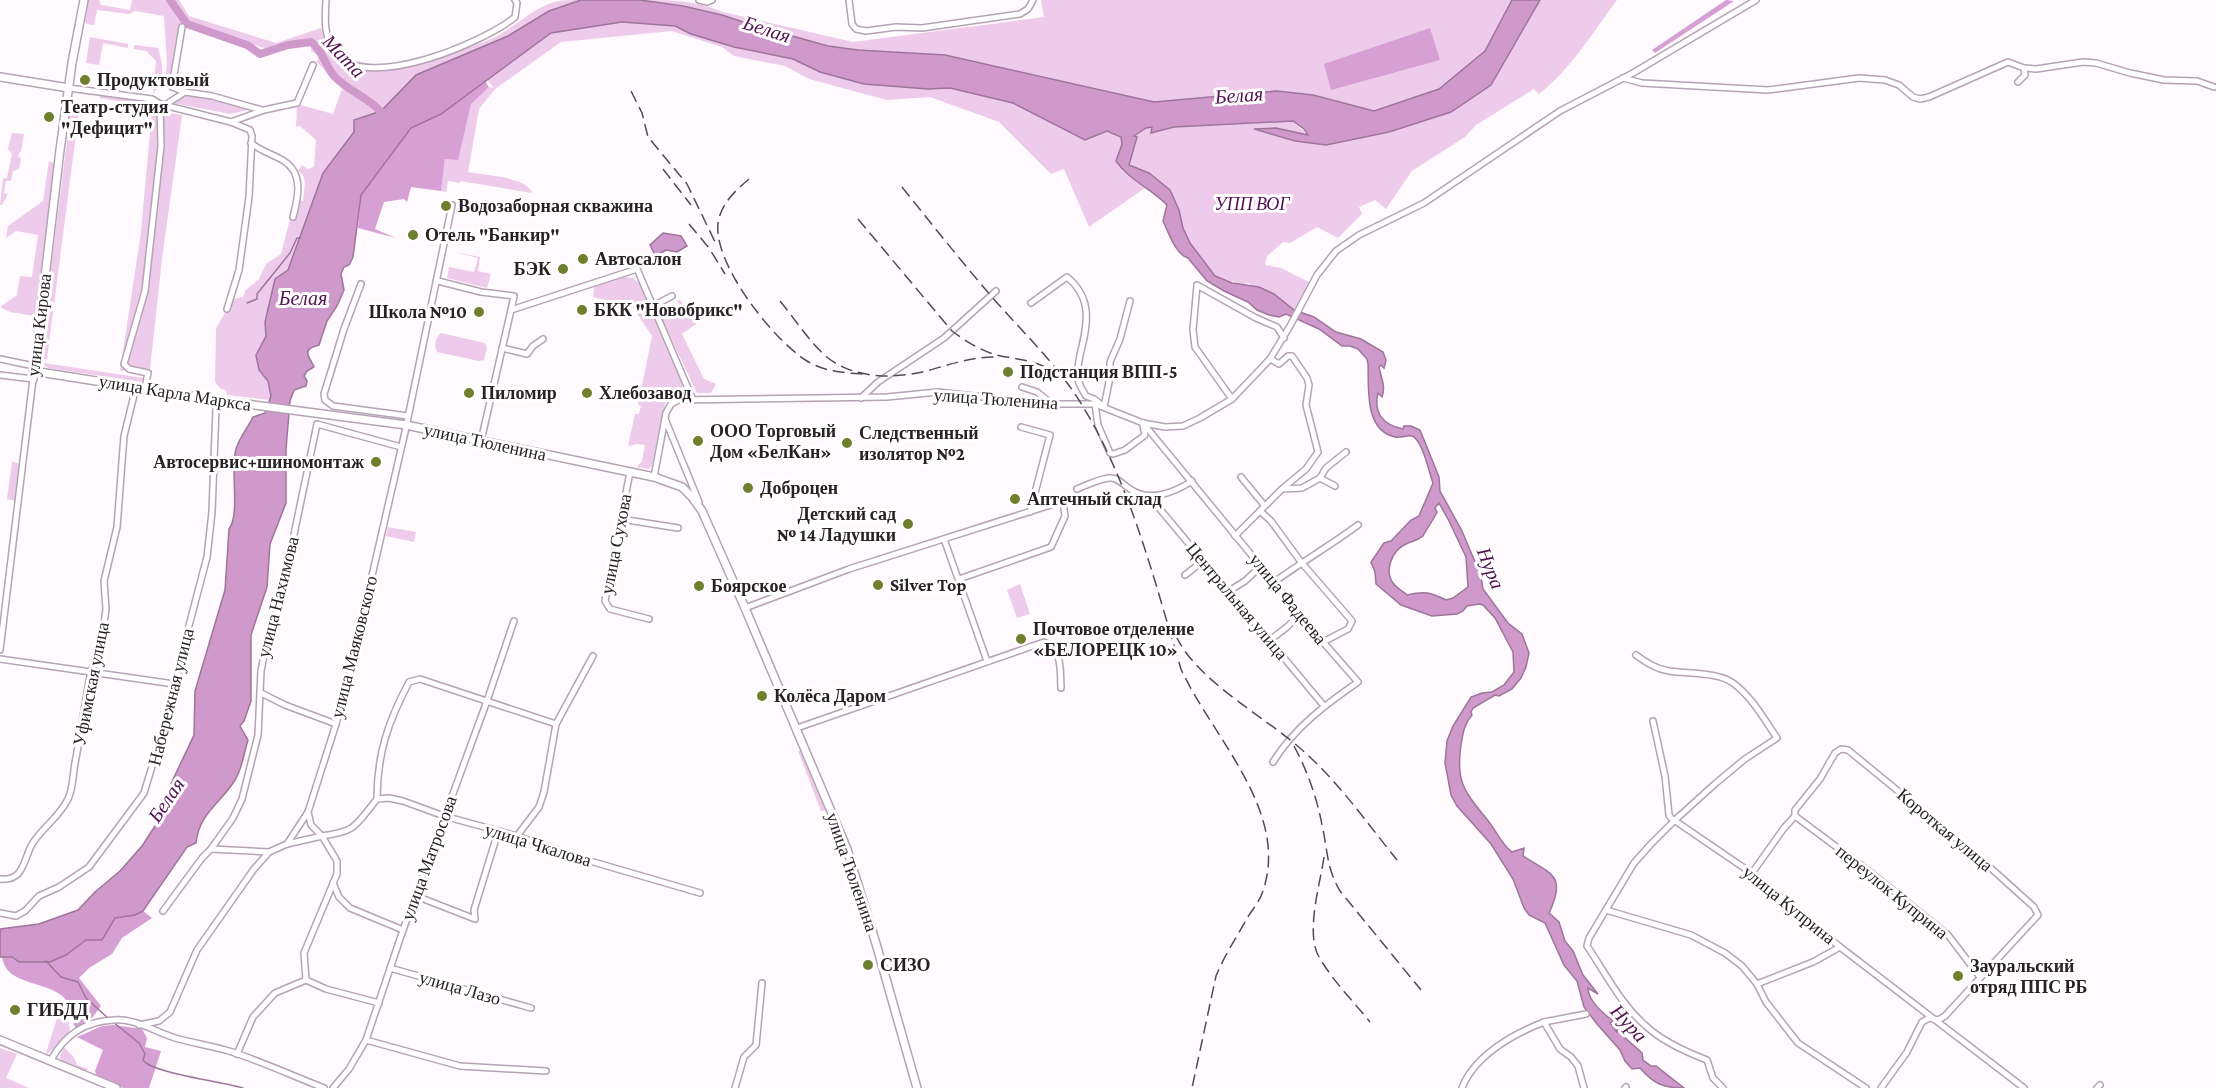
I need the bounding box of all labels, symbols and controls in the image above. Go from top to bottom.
water label: Белая [740,11,793,47]
water label: Мата [318,29,370,82]
place label: Продуктовый [97,70,209,90]
marker: Продуктовый [78,73,92,87]
water label: Белая [1213,82,1264,108]
place label: Театр-студия "Дефицит" [61,97,169,138]
marker: Театр-студия "Дефицит" [42,110,56,124]
park label: УПП ВОГ [1215,194,1290,214]
place label: Водозаборная скважина [458,196,653,216]
marker: Водозаборная скважина [439,199,453,213]
place label: Отель "Банкир" [425,225,560,245]
marker: Отель "Банкир" [406,228,420,242]
place label: Автосалон [595,249,682,269]
marker: Автосалон [576,252,590,266]
place label: БЭК [514,259,551,279]
marker: БЭК [556,262,570,276]
street label: улица Кирова [23,272,55,378]
water label: Белая [278,287,327,309]
place label: БКК "Новобрикс" [594,300,743,320]
place label: Школа №10 [369,302,467,322]
marker: БКК "Новобрикс" [575,303,589,317]
marker: Школа №10 [472,305,486,319]
place label: Подстанция ВПП-5 [1020,362,1178,382]
marker: Подстанция ВПП-5 [1001,365,1015,379]
street label: улица Карла Маркса [97,371,253,415]
place label: Пиломир [481,383,557,403]
place label: Хлебозавод [599,383,691,403]
street label: улица Тюленина [933,385,1059,413]
marker: Пиломир [462,386,476,400]
marker: Хлебозавод [580,386,594,400]
street label: улица Тюленина [422,419,548,465]
place label: ООО Торговый Дом «БелКан» [710,421,836,462]
place label: Следственный изолятор №2 [859,423,979,464]
marker: ООО Торговый Дом «БелКан» [691,434,705,448]
marker: Следственный изолятор №2 [840,436,854,450]
place label: Автосервис+шиномонтаж [153,452,365,472]
marker: Автосервис+шиномонтаж [369,455,383,469]
place label: Доброцен [760,478,838,498]
marker: Доброцен [741,481,755,495]
place label: Аптечный склад [1027,489,1162,509]
street label: улица Сухова [596,492,636,596]
marker: Аптечный склад [1008,492,1022,506]
place label: Детский сад № 14 Ладушки [777,504,896,545]
marker: Детский сад № 14 Ладушки [901,517,915,531]
street label: улица Нахимова [253,534,303,660]
street label: Центральная улица [1182,538,1292,664]
water label: Нура [1471,543,1509,592]
street label: улица Фадеева [1245,549,1331,649]
street label: улица Маяковского [327,574,381,720]
place label: Silver Top [890,575,966,595]
place label: Боярское [711,576,786,596]
marker: Silver Top [871,578,885,592]
marker: Боярское [692,579,706,593]
place label: Почтовое отделение «БЕЛОРЕЦК 10» [1033,619,1194,660]
street label: Уфимская улица [69,620,113,748]
street label: Набережная улица [144,626,198,768]
marker: Почтовое отделение «БЕЛОРЕЦК 10» [1014,632,1028,646]
place label: Колёса Даром [774,686,886,706]
marker: Колёса Даром [755,689,769,703]
water label: Белая [143,774,189,827]
street label: Короткая улица [1893,784,1997,876]
street label: улица Матросова [397,793,461,923]
street label: улица Тюленина [822,810,882,934]
street label: улица Чкалова [482,819,594,871]
street label: переулок Куприна [1832,841,1952,943]
street label: улица Куприна [1739,862,1839,948]
place label: СИЗО [880,955,931,975]
place label: Зауральский отряд ППС РБ [1970,956,2088,997]
marker: СИЗО [861,958,875,972]
street label: улица Лазо [417,967,503,1009]
marker: Зауральский отряд ППС РБ [1951,969,1965,983]
water label: Нура [1605,999,1652,1047]
place label: ГИБДД [27,1000,89,1020]
marker: ГИБДД [8,1003,22,1017]

